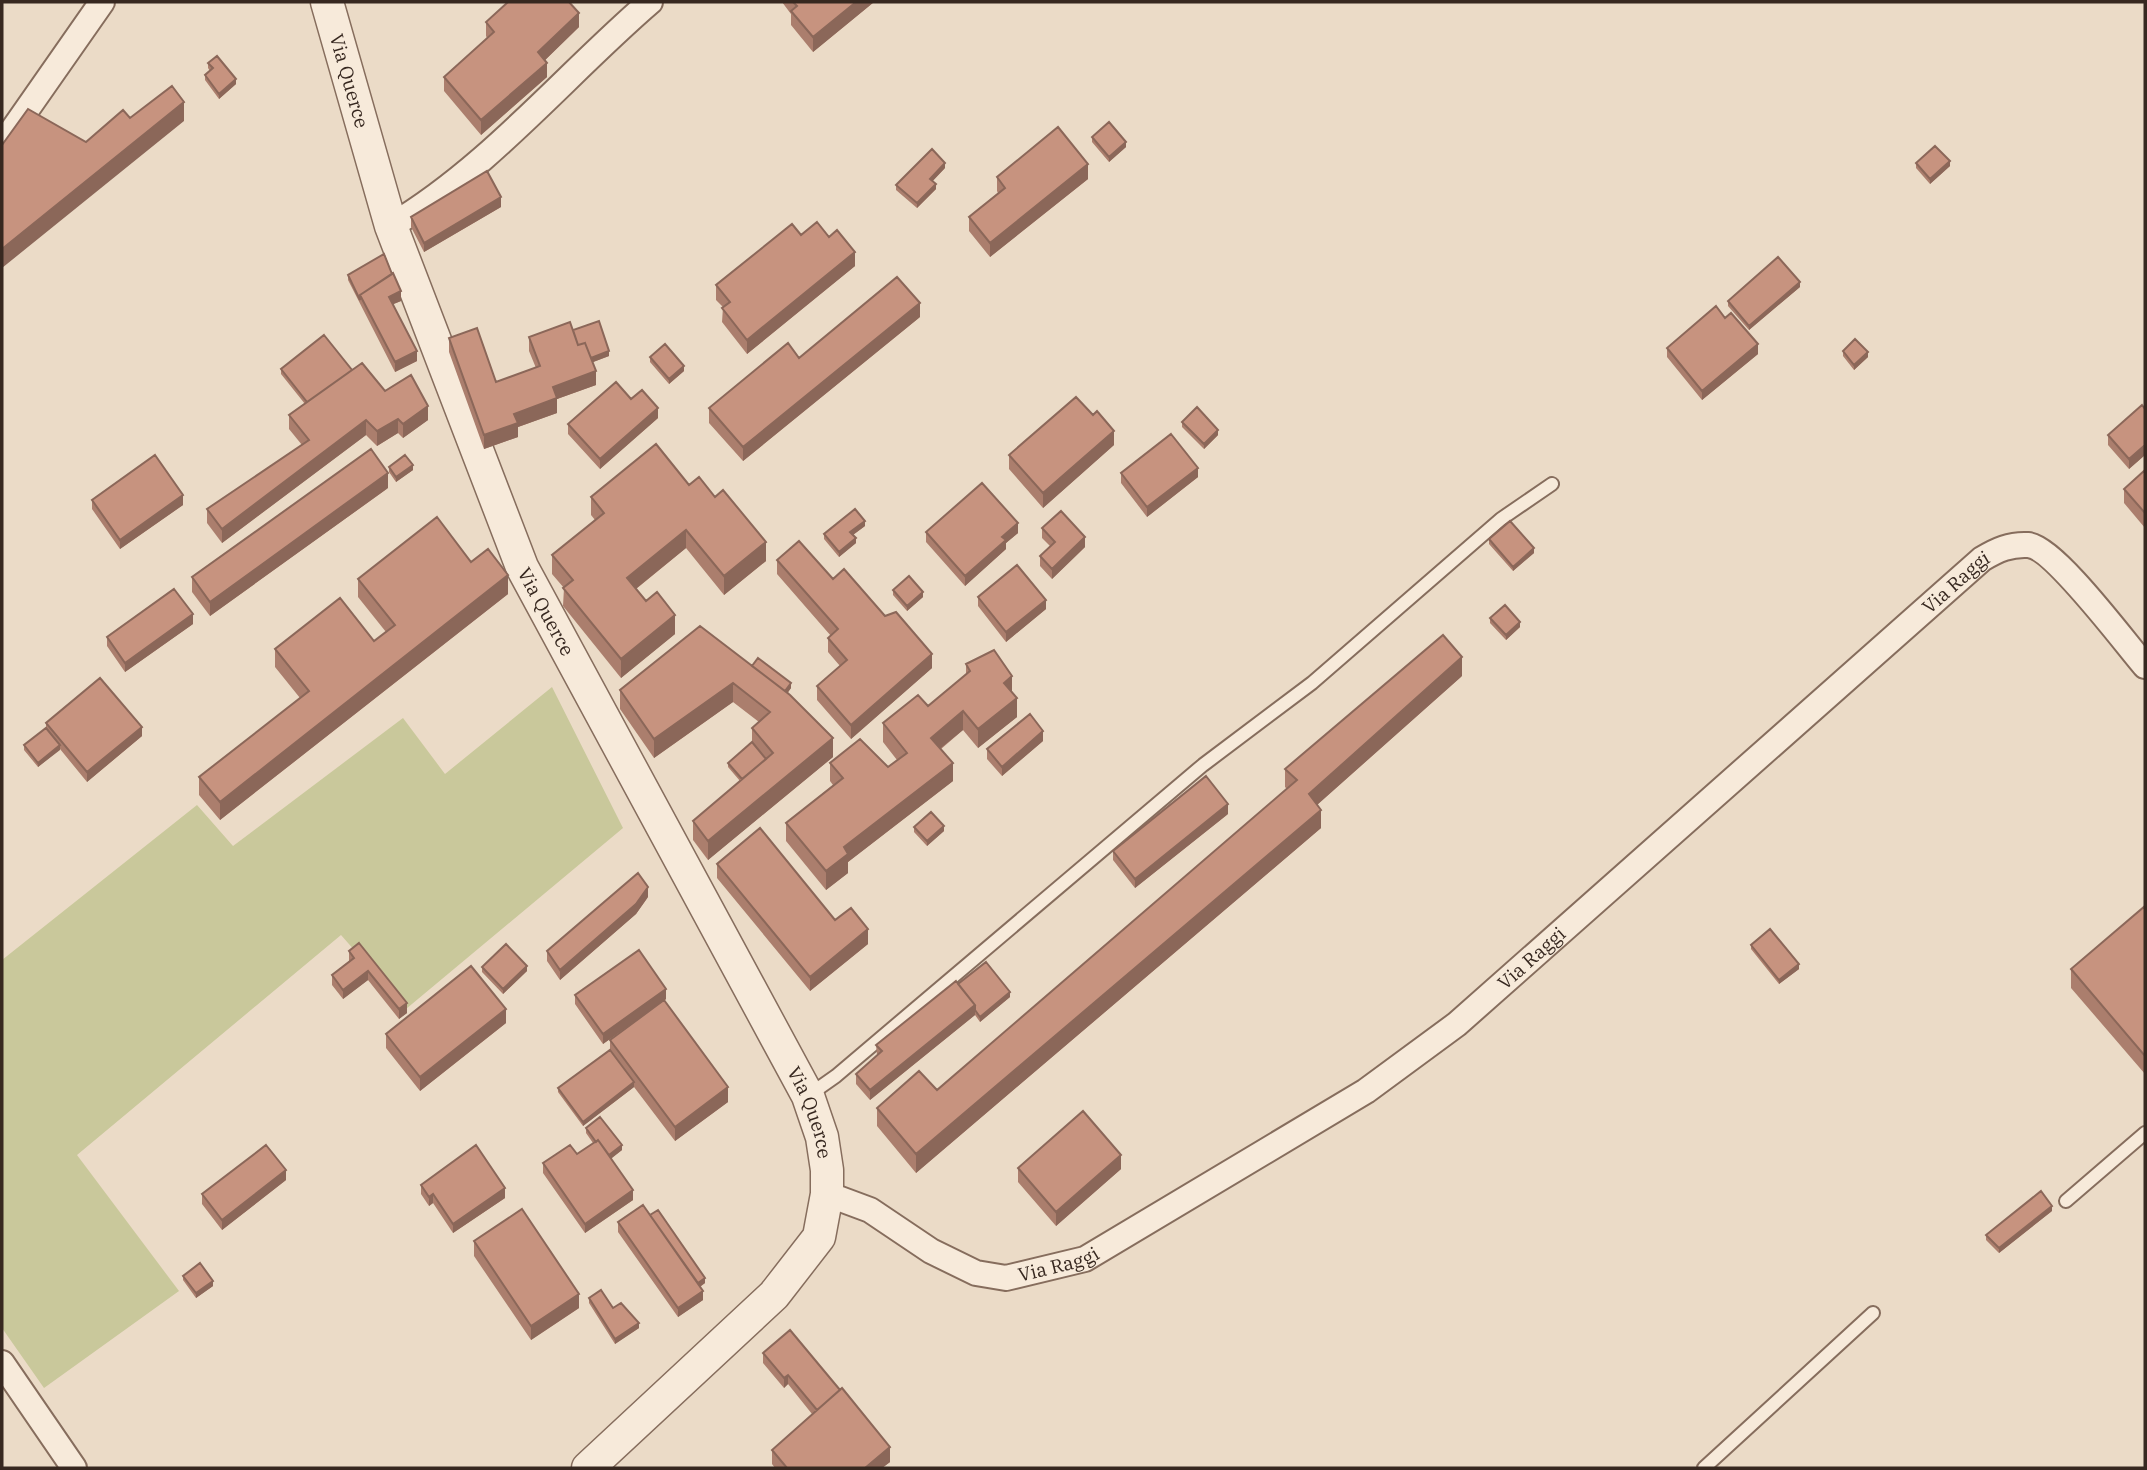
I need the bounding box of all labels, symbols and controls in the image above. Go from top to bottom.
street label: Via Querce [325,31,374,131]
street label: Via Raggi [1917,545,1994,619]
street label: Via Querce [513,563,580,660]
street label: Via Raggi [1493,922,1570,994]
street label: Via Querce [782,1062,837,1160]
street label: Via Raggi [1016,1241,1103,1287]

